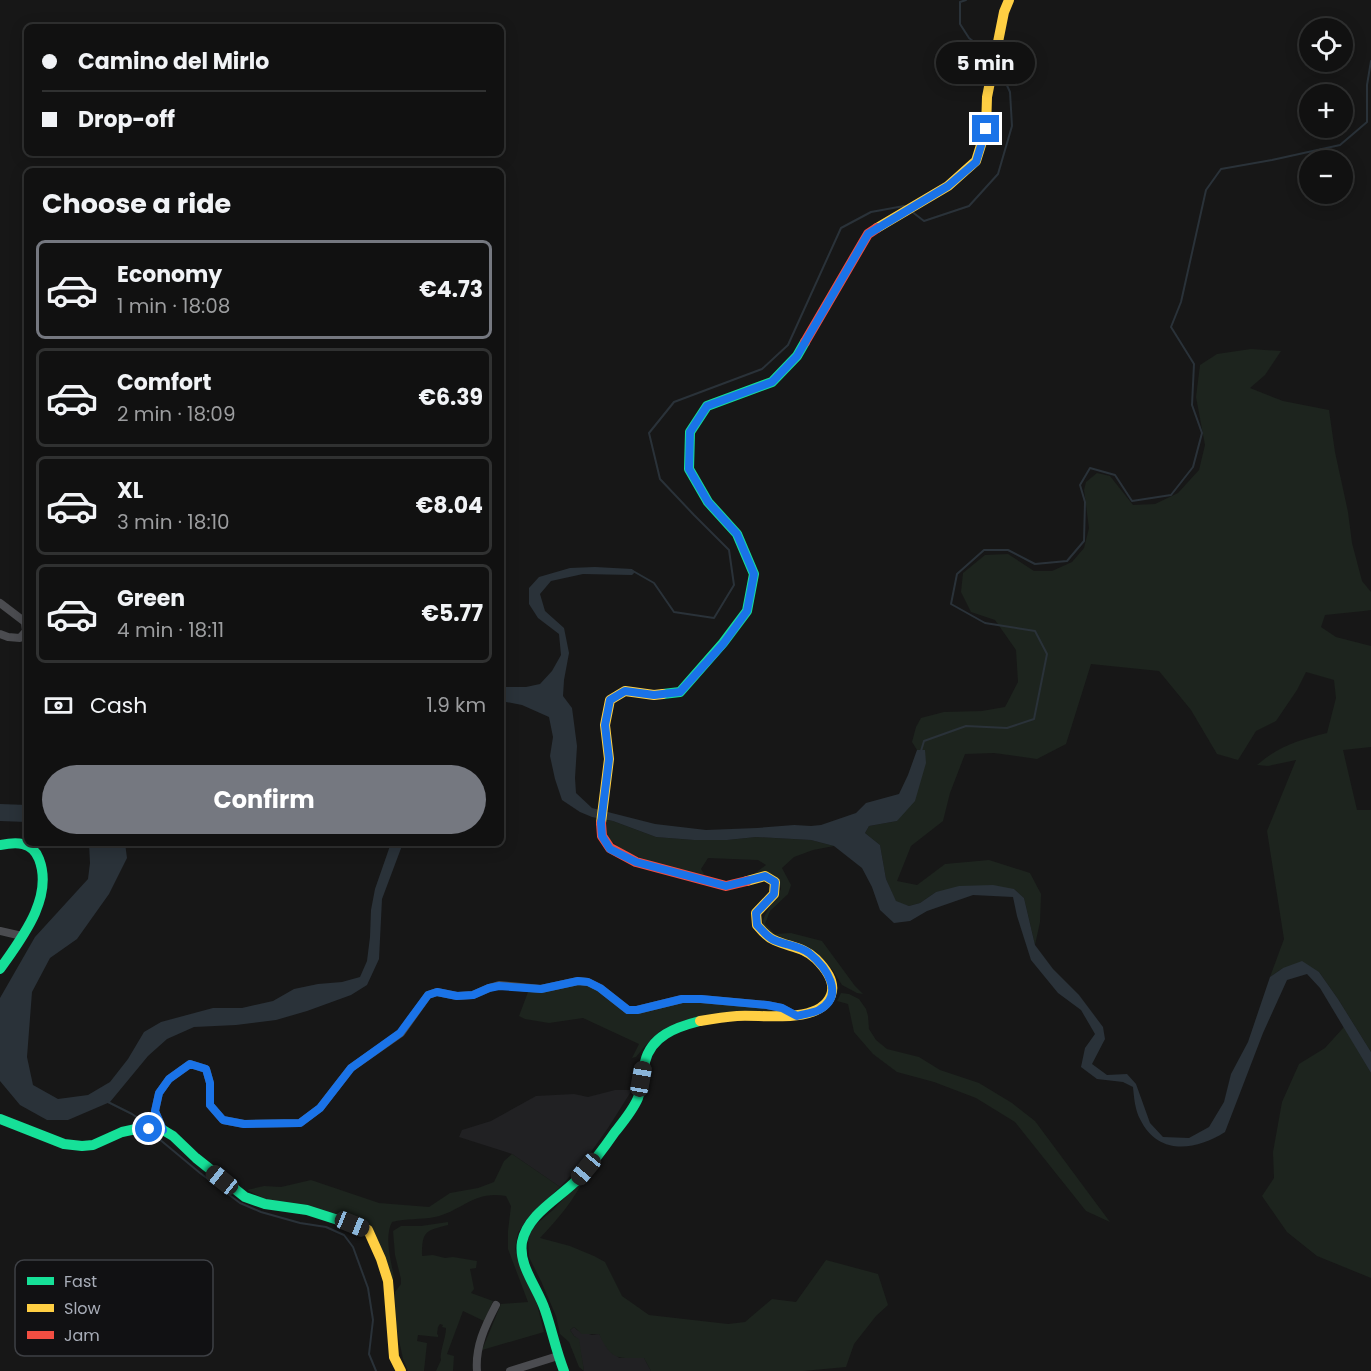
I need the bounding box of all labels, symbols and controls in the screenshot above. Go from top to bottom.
map controls [1299,18,1353,204]
button: locate [1299,18,1353,72]
callout: 5 min [936,42,1036,84]
text: Camino del Mirlo [78,46,269,77]
text: 5 min [957,49,1014,77]
button: + [1299,84,1353,138]
text: Drop-off [78,104,175,135]
route end [972,115,999,142]
button: − [1299,150,1353,204]
text: Choose a ride [42,185,231,222]
text: Economy [117,259,222,290]
icon: car [45,263,99,317]
text: €4.73 [419,274,483,305]
text: 1 min · 18:08 [117,292,230,320]
text: Comfort [117,367,211,398]
icon: car [45,371,99,425]
text: €6.39 [418,382,483,413]
text: 2 min · 18:09 [117,400,236,428]
text: XL [117,475,143,506]
icon: car [45,479,99,533]
text: €8.04 [416,490,483,521]
text: 3 min · 18:10 [117,508,230,536]
text: Green [117,583,185,614]
icon: car [45,587,99,641]
text: €5.77 [421,598,483,629]
text: 4 min · 18:11 [117,616,224,644]
icon: cash [42,689,75,722]
text: Cash [90,690,147,721]
text: 1.9 km [427,691,486,719]
button: Confirm [42,765,486,834]
car [629,1060,653,1098]
route start [135,1115,162,1142]
car [568,1149,604,1189]
car [202,1162,242,1198]
car [332,1209,372,1239]
legend [15,1260,213,1356]
text: Fast [64,1270,97,1293]
text: Slow [64,1297,101,1320]
text: Jam [64,1324,100,1347]

